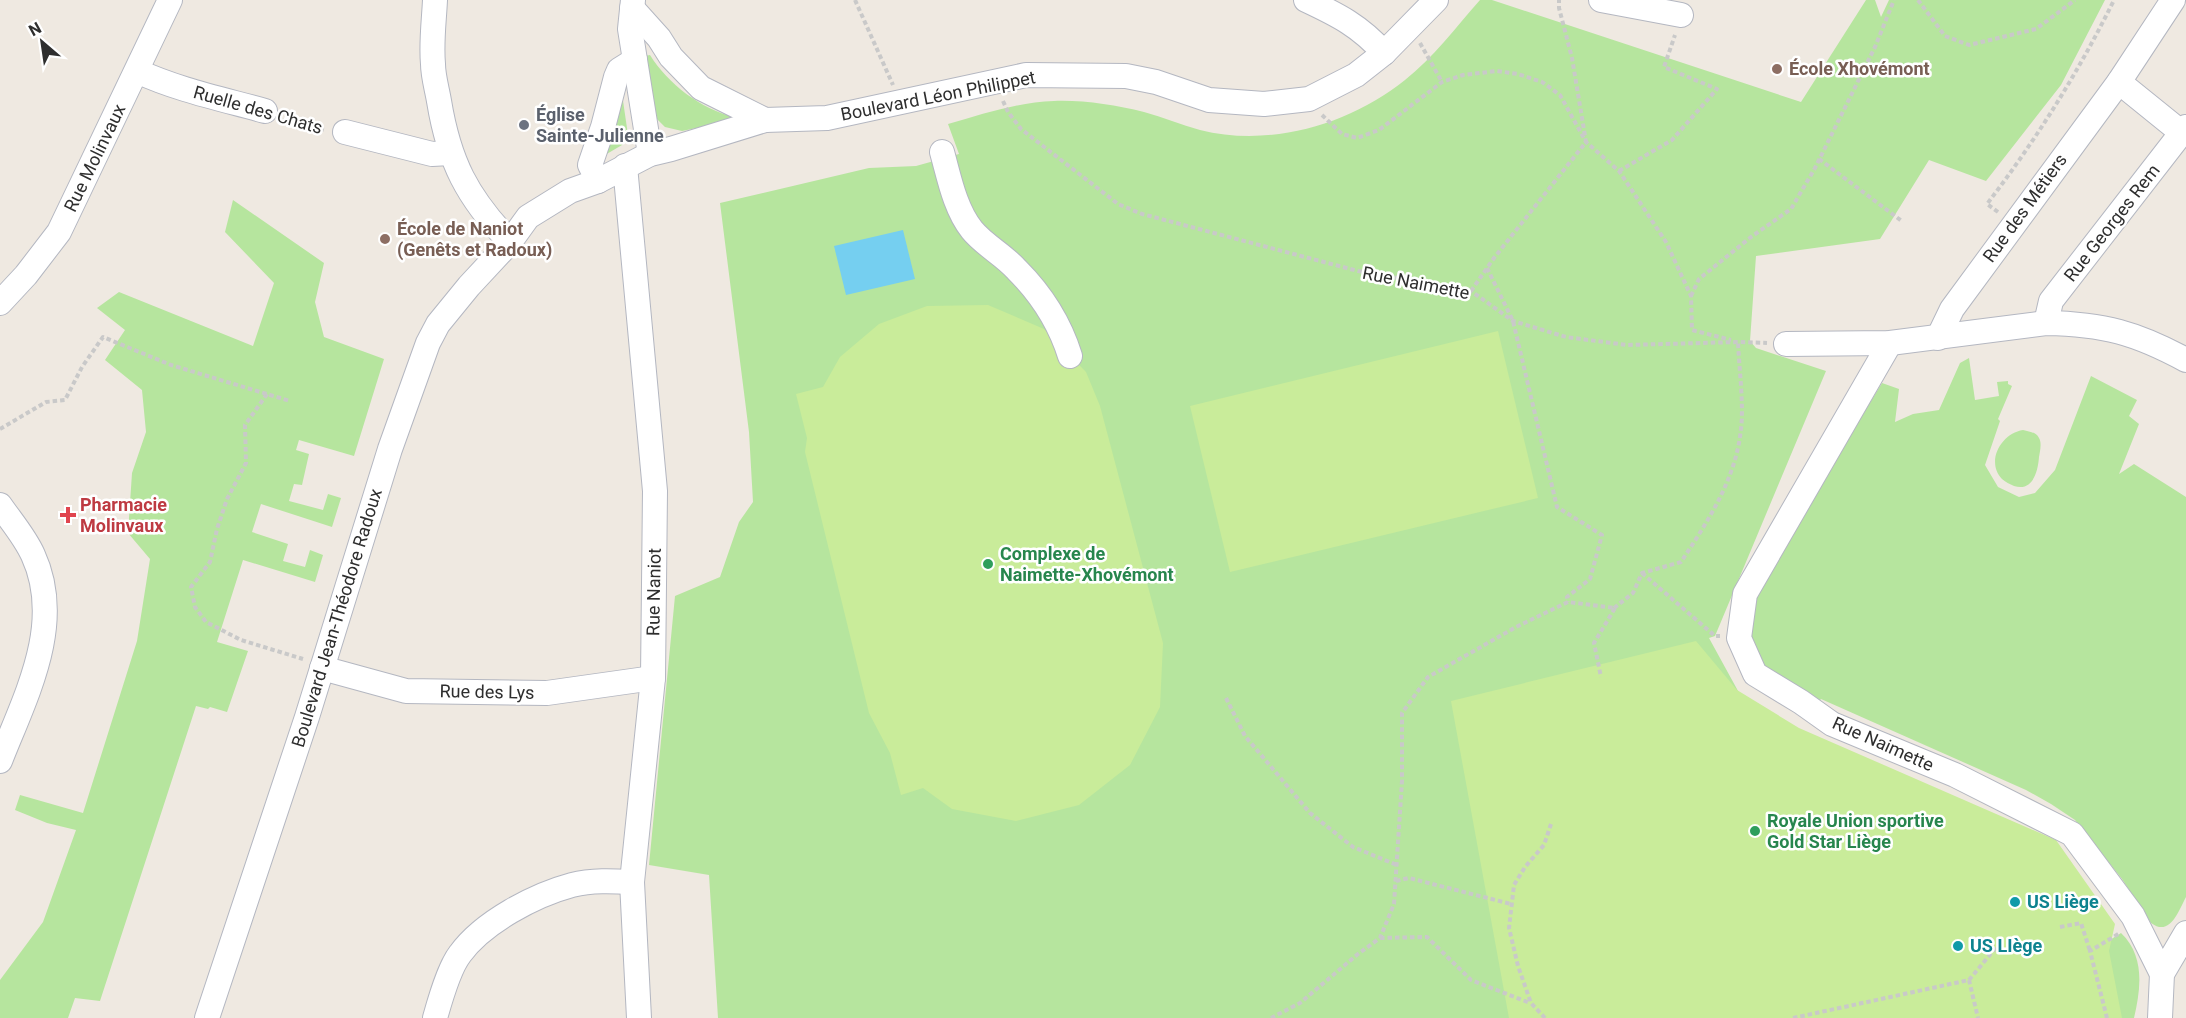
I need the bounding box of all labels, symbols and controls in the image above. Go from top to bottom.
north arrow [12,12,72,72]
text: N [25,18,45,40]
place label: École Xhovémont [1789,58,1930,79]
marker: École Xhovémont [1770,62,1784,76]
street label: Boulevard Léon Philippet [839,66,1037,125]
street label: Ruelle des Chats [191,81,325,138]
street label: Rue Molinvaux [59,101,130,215]
place label: Église Sainte-Julienne [536,104,664,146]
marker: Église Sainte-Julienne [517,118,531,132]
street label: Rue des Métiers [1978,149,2071,266]
street label: Rue Georges Rem [2059,160,2164,285]
place label: École de Naniot (Genêts et Radoux) [397,218,552,261]
marker: École de Naniot (Genêts et Radoux) [378,232,392,246]
street label: Rue Naimette [1361,262,1471,303]
street label: Boulevard Jean-Théodore Radoux [287,486,386,750]
place label: Pharmacie Molinvaux [80,494,167,536]
marker: Pharmacie Molinvaux [61,508,75,522]
place label: Complexe de Naimette-Xhovémont [1000,543,1174,585]
street label: Rue Naniot [642,548,665,636]
marker: Complexe de Naimette-Xhovémont [981,557,995,571]
street label: Rue des Lys [439,680,535,703]
street label: Rue Naimette [1829,712,1937,775]
place label: Royale Union sportive Gold Star Liège [1767,810,1944,852]
marker: Royale Union sportive Gold Star Liège [1748,824,1762,838]
place label: US Liège [2027,891,2099,912]
marker: US Liège [2008,895,2022,909]
place label: US LIège [1970,935,2042,956]
marker: US LIège [1951,939,1965,953]

